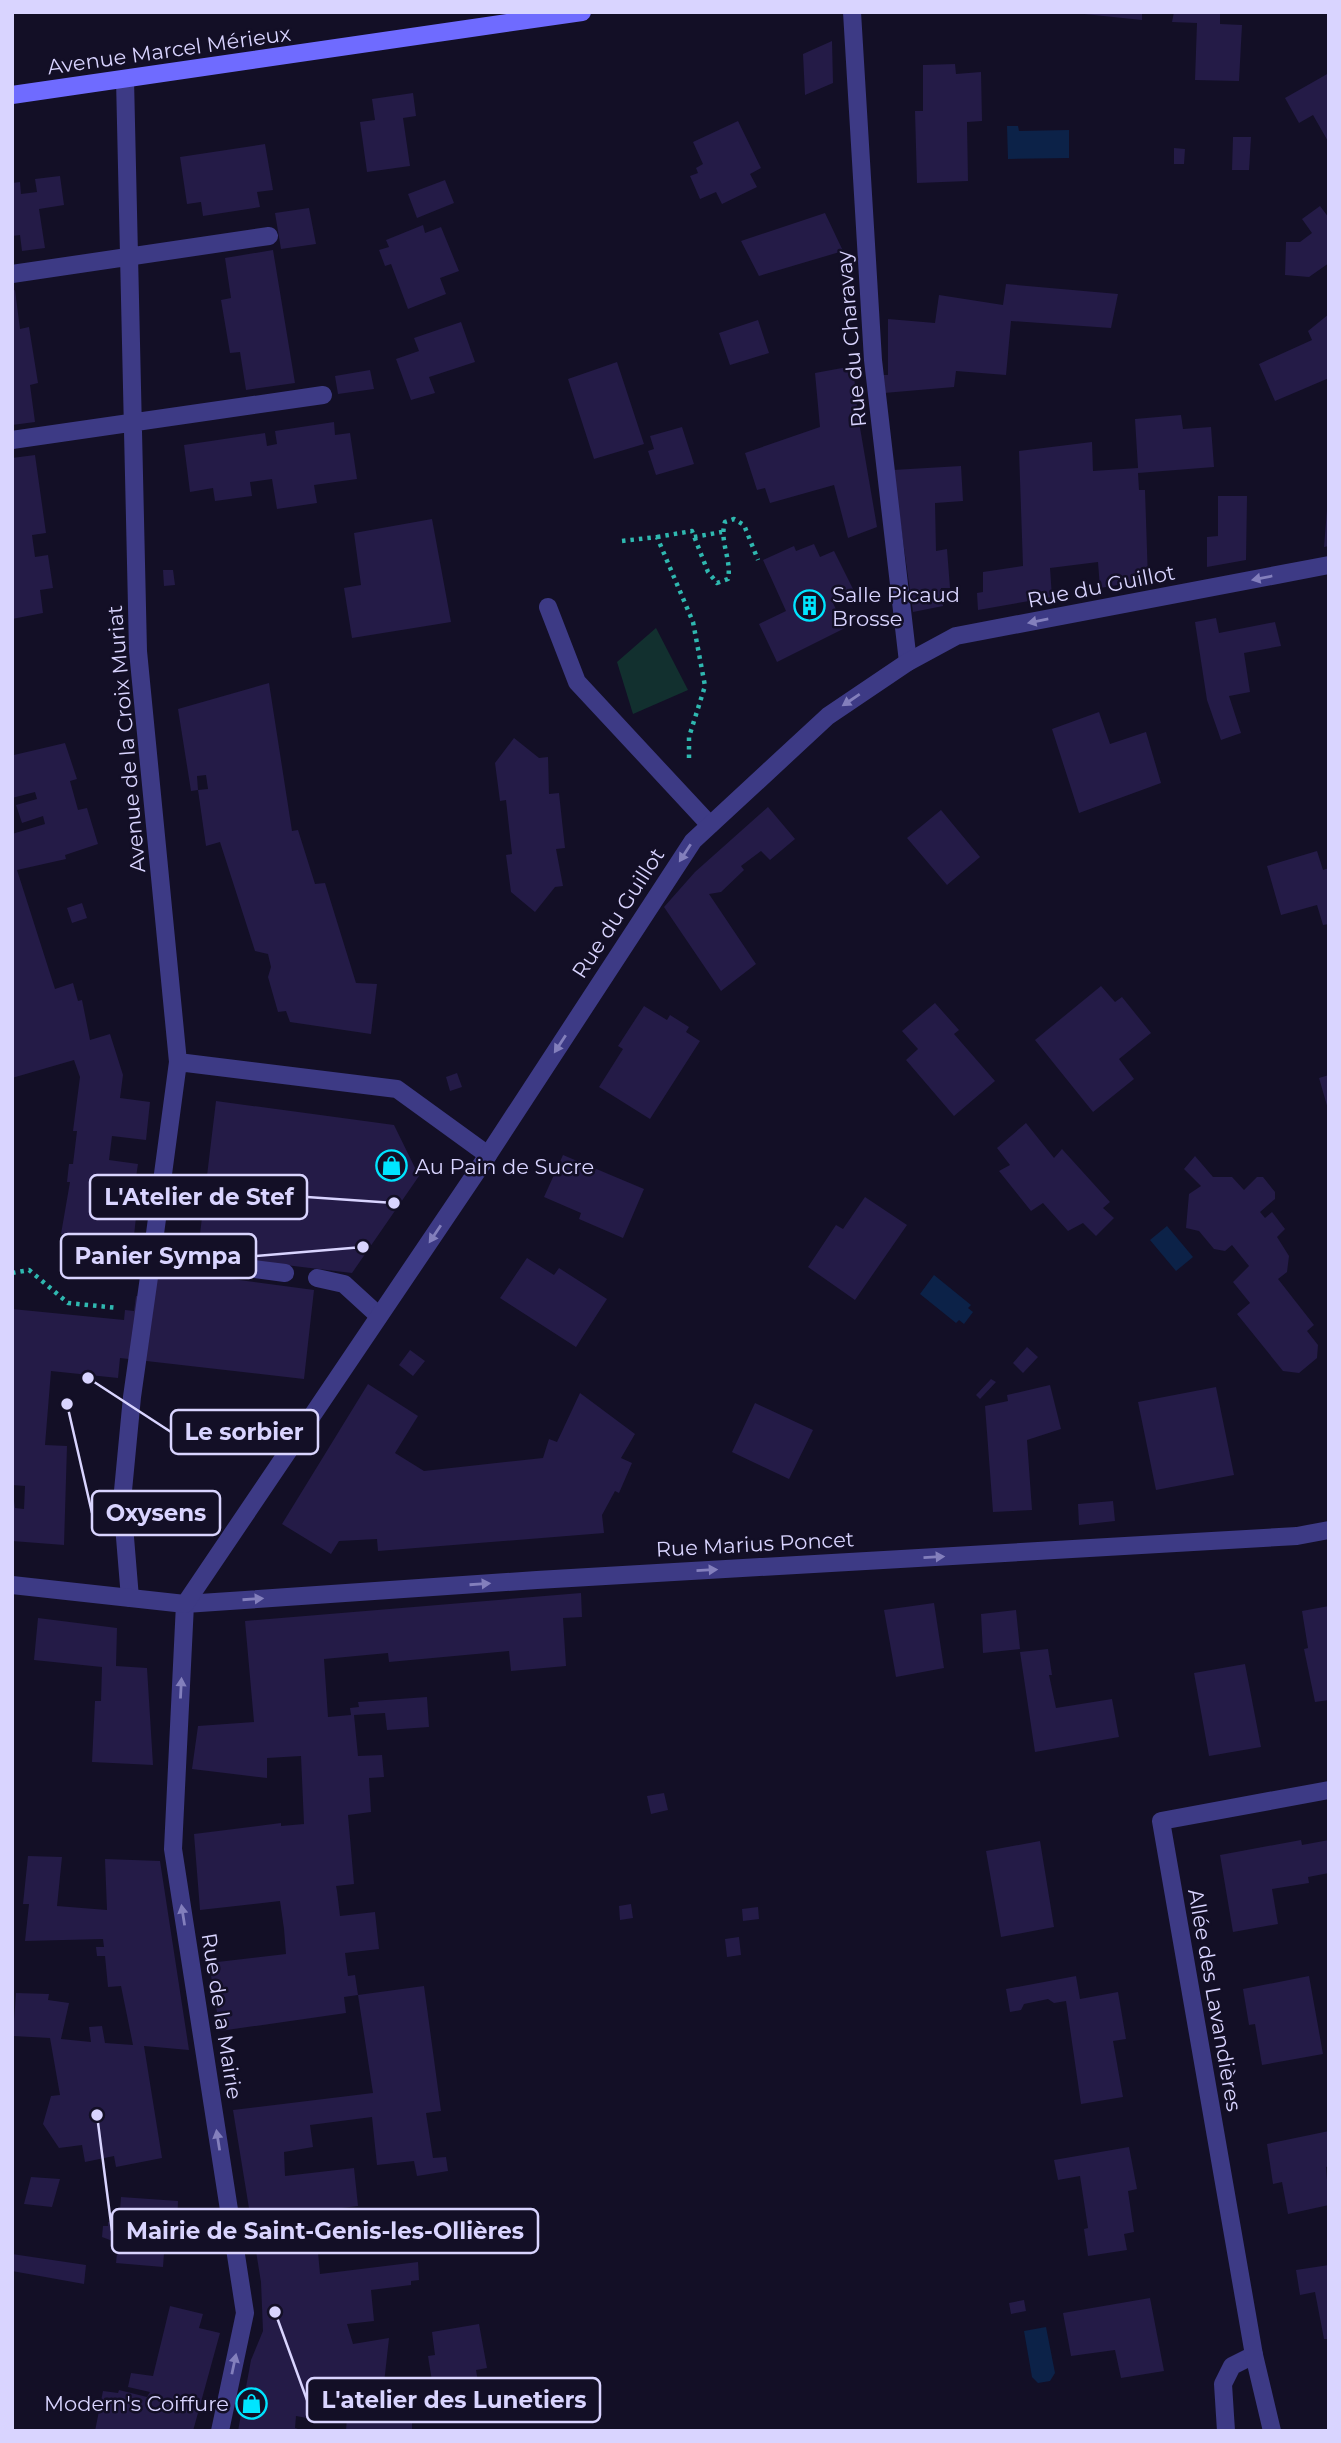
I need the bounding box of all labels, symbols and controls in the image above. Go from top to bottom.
street label: Avenue Marcel Mérieux [46,21,292,79]
street label: Rue du Charavay [831,249,871,428]
street label: Rue du Guillot [1025,559,1177,613]
one-way arrow [1251,572,1273,583]
place label: Salle Picaud Brosse [832,582,960,631]
building icon: Salle Picaud Brosse [792,589,826,623]
street label: Avenue de la Croix Muriat [102,604,150,874]
one-way arrow [1027,615,1049,626]
one-way arrow [842,693,861,706]
street label: Rue du Guillot [567,843,669,983]
one-way arrow [678,844,691,863]
one-way arrow [554,1034,567,1054]
shop icon: Au Pain de Sucre [375,1149,409,1183]
place label: Au Pain de Sucre [415,1154,594,1179]
callout: L'Atelier de Stef [90,1175,307,1219]
text: L'Atelier de Stef [104,1183,295,1211]
one-way arrow [429,1224,442,1243]
callout: Panier Sympa [61,1234,256,1278]
text: Panier Sympa [75,1242,241,1270]
callout: Le sorbier [171,1410,318,1454]
text: Le sorbier [184,1418,304,1446]
callout: Oxysens [92,1491,220,1535]
text: Oxysens [106,1499,206,1527]
street label: Rue Marius Poncet [655,1526,855,1562]
one-way arrow [923,1551,945,1562]
one-way arrow [696,1564,718,1575]
one-way arrow [469,1578,491,1589]
one-way arrow [242,1594,264,1605]
one-way arrow [175,1677,186,1699]
street label: Allée des Lavandières [1183,1887,1247,2113]
one-way arrow [178,1904,189,1926]
street label: Rue de la Mairie [197,1931,247,2101]
one-way arrow [212,2129,223,2151]
callout: Mairie de Saint-Genis-les-Ollières [112,2209,538,2253]
text: Mairie de Saint-Genis-les-Ollières [126,2217,524,2245]
one-way arrow [229,2353,240,2375]
callout: L'atelier des Lunetiers [307,2378,600,2422]
shop icon: Modern's Coiffure [235,2386,269,2420]
text: L'atelier des Lunetiers [321,2386,587,2414]
place label: Modern's Coiffure [44,2391,229,2416]

